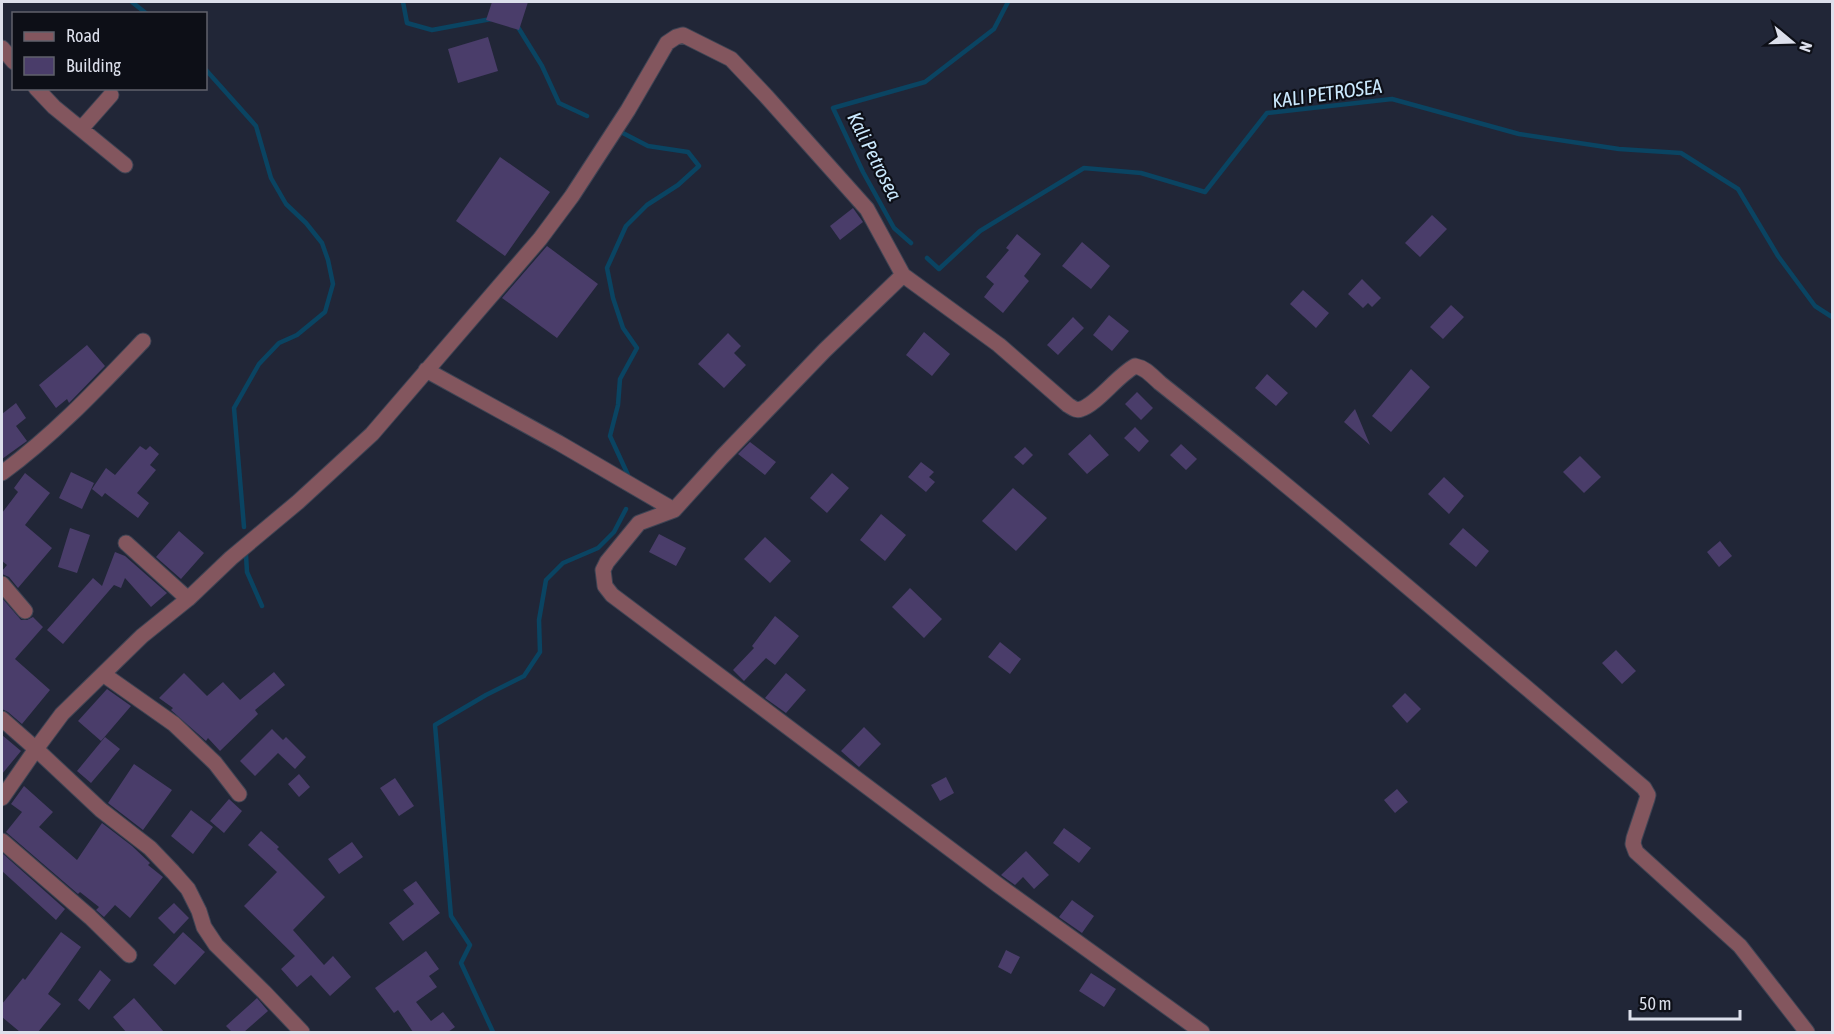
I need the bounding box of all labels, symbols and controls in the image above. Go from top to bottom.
legend [12,12,207,90]
north arrow [1762,12,1822,72]
text: Road [66,25,100,46]
text: N [1796,39,1816,54]
text: Building [66,55,121,76]
water label: KALI PETROSEA [1271,74,1383,112]
water label: Kali Petrosea [843,108,907,204]
scale bar [1630,983,1740,1021]
text: 50 m [1639,993,1671,1014]

